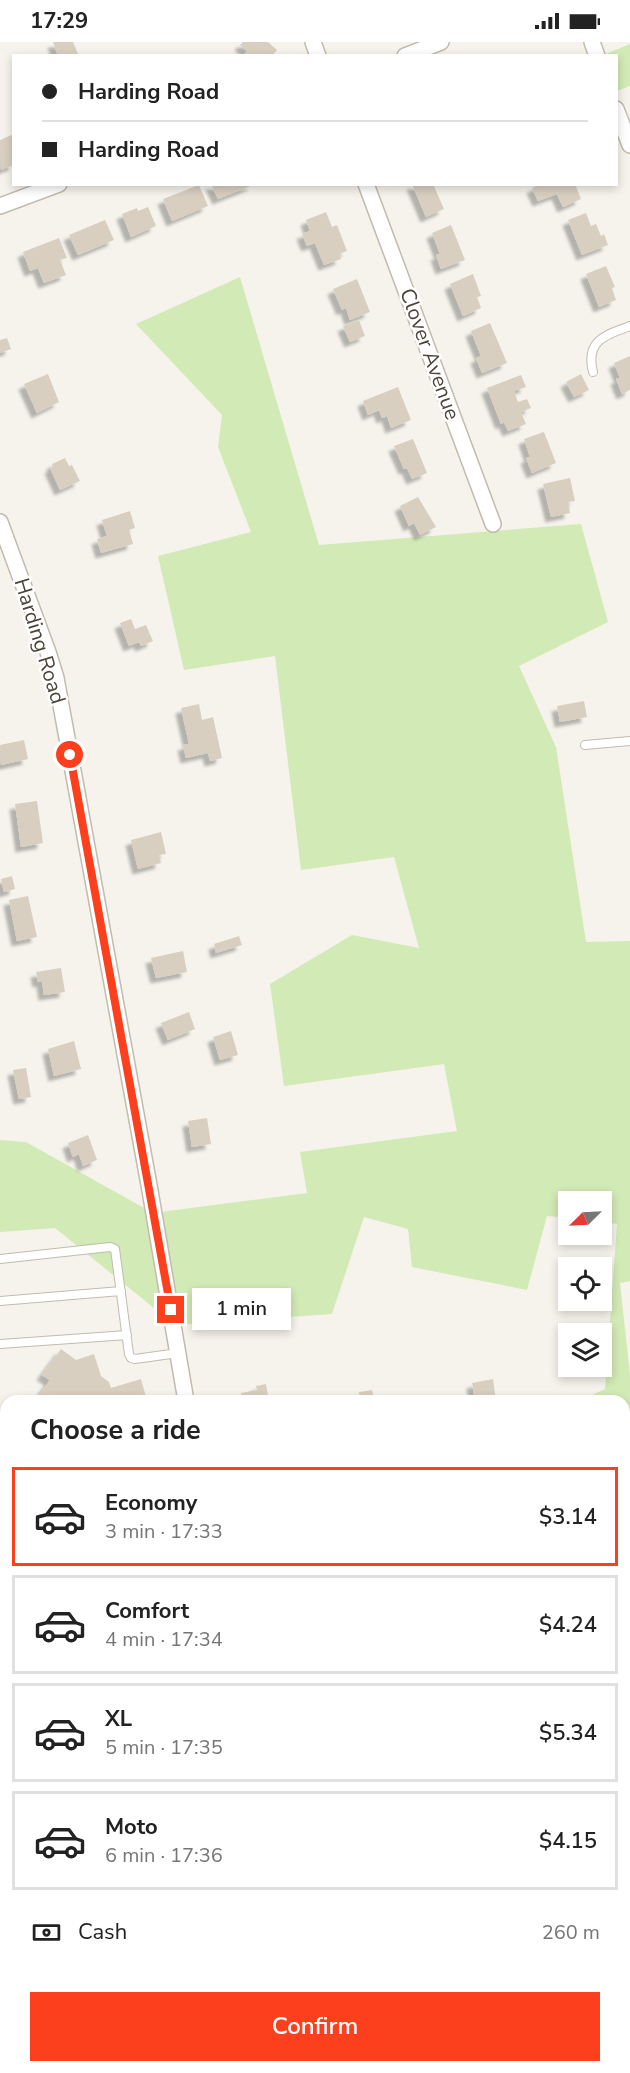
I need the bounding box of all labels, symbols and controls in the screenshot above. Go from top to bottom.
text: 17:29 [30,6,88,36]
text: Harding Road [78,77,219,107]
text: Harding Road [78,135,219,165]
street label: Clover Avenue [393,284,467,424]
street label: Harding Road [8,575,72,707]
route start [56,741,83,768]
north arrow [558,1191,612,1245]
map controls [558,1191,612,1377]
button: locate [558,1257,612,1311]
callout: 1 min [192,1289,291,1331]
text: 1 min [216,1295,267,1322]
route end [157,1296,184,1323]
button: layers [558,1323,612,1377]
text: Choose a ride [30,1412,201,1449]
text: Economy [105,1488,197,1518]
icon: car [33,1490,87,1544]
text: $3.14 [539,1502,597,1532]
text: 3 min · 17:33 [105,1518,223,1545]
text: Comfort [105,1596,189,1626]
icon: car [33,1598,87,1652]
text: $4.24 [539,1610,597,1640]
text: 4 min · 17:34 [105,1626,223,1653]
text: XL [105,1704,132,1734]
icon: car [33,1706,87,1760]
text: $5.34 [539,1718,597,1748]
text: 5 min · 17:35 [105,1734,223,1761]
text: Moto [105,1812,158,1842]
icon: car [33,1814,87,1868]
text: $4.15 [539,1826,597,1856]
text: 6 min · 17:36 [105,1842,223,1869]
icon: cash [30,1916,63,1949]
text: Cash [78,1917,127,1947]
text: 260 m [542,1919,600,1946]
button: Confirm [30,1992,600,2061]

